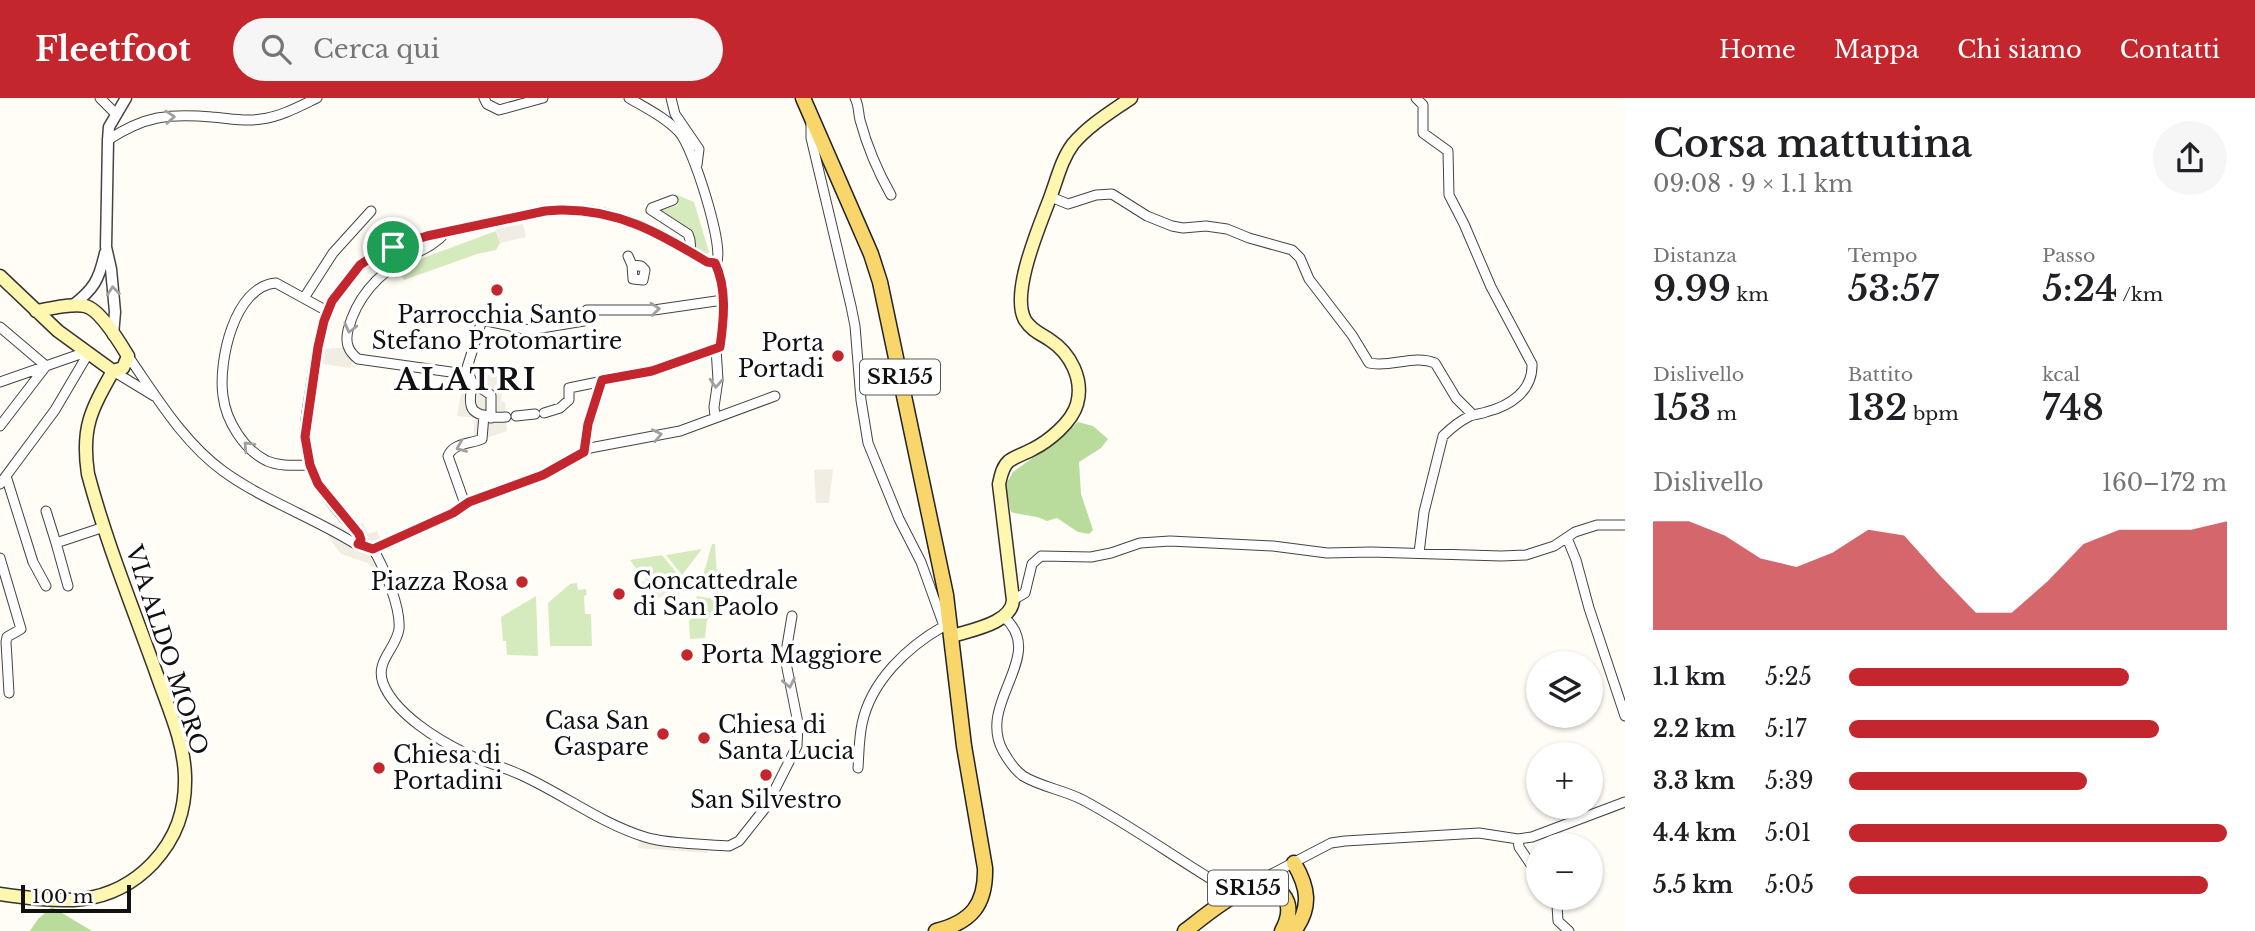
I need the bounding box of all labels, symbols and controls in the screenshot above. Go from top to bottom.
search box [233,18,723,81]
text: Fleetfoot [35,29,191,70]
icon: search [257,30,295,68]
text: Cerca qui [313,33,440,65]
text: Home [1719,35,1796,64]
text: Mappa [1834,35,1919,64]
text: Chi siamo [1957,35,2082,64]
text: Contatti [2120,35,2220,64]
one-way arrow [165,110,176,125]
text: Corsa mattutina [1653,120,1972,167]
button: share [2153,121,2227,195]
text: 09:08 · 9 × 1.1 km [1653,170,1853,198]
pin [363,217,423,277]
icon: arrive [374,228,412,266]
text: Distanza [1653,244,1737,267]
text: Tempo [1848,244,1917,267]
text: Passo [2042,244,2095,267]
text: 9.99 [1653,267,1731,310]
text: 53:57 [1848,267,1939,310]
text: 5:24 [2042,267,2118,310]
marker: Parrocchia Santo Stefano Protomartire [489,282,505,298]
text: km [1731,283,1769,306]
text: /km [2118,283,2163,306]
one-way arrow [106,285,121,296]
place label: Parrocchia Santo Stefano Protomartire [372,301,622,355]
one-way arrow [650,302,661,317]
one-way arrow [344,322,358,334]
place label: Porta Portadi [738,329,824,383]
marker: Porta Portadi [830,348,846,364]
road number: SR155 [860,360,940,394]
district label: ALATRI [393,361,538,398]
text: Dislivello [1653,363,1744,386]
text: Battito [1848,363,1913,386]
text: kcal [2042,363,2080,386]
one-way arrow [709,377,724,388]
text: 153 [1653,386,1711,429]
text: 132 [1848,386,1907,429]
text: 748 [2042,386,2104,429]
text: m [1711,402,1737,425]
text: bpm [1907,402,1959,425]
one-way arrow [651,429,663,444]
one-way arrow [456,438,468,452]
one-way arrow [244,441,256,454]
text: Dislivello [1653,469,1764,497]
text: 160–172 m [2102,469,2227,497]
street label: VIA ALDO MORO [120,541,214,758]
place label: Concattedrale di San Paolo [633,567,798,621]
place label: Piazza Rosa [371,568,508,596]
marker: Piazza Rosa [514,574,530,590]
marker: Concattedrale di San Paolo [611,586,627,602]
place label: Porta Maggiore [701,641,882,669]
marker: Porta Maggiore [679,647,695,663]
map controls [1526,651,1603,910]
button: layers [1526,651,1603,728]
text: 1.1 km [1653,663,1726,691]
text: 5:25 [1765,663,1812,691]
one-way arrow [781,677,796,689]
place label: Casa San Gaspare [545,707,649,761]
place label: Chiesa di Santa Lucia [718,711,855,765]
text: 2.2 km [1653,715,1736,743]
text: 5:17 [1765,715,1806,743]
marker: Casa San Gaspare [655,726,671,742]
marker: Chiesa di Santa Lucia [696,730,712,746]
place label: Chiesa di Portadini [393,741,503,795]
button: + [1526,742,1603,819]
marker: Chiesa di Portadini [371,760,387,776]
marker: San Silvestro [758,767,774,783]
text: 3.3 km [1653,767,1735,795]
text: 5:39 [1765,767,1814,795]
place label: San Silvestro [690,786,842,814]
text: 4.4 km [1653,819,1736,847]
text: 5:01 [1765,819,1811,847]
button: − [1526,833,1603,910]
road number: SR155 [1208,870,1288,906]
text: 5.5 km [1653,871,1733,899]
text: 5:05 [1765,871,1814,899]
scale bar [21,882,131,914]
text: 100 m [32,885,93,908]

